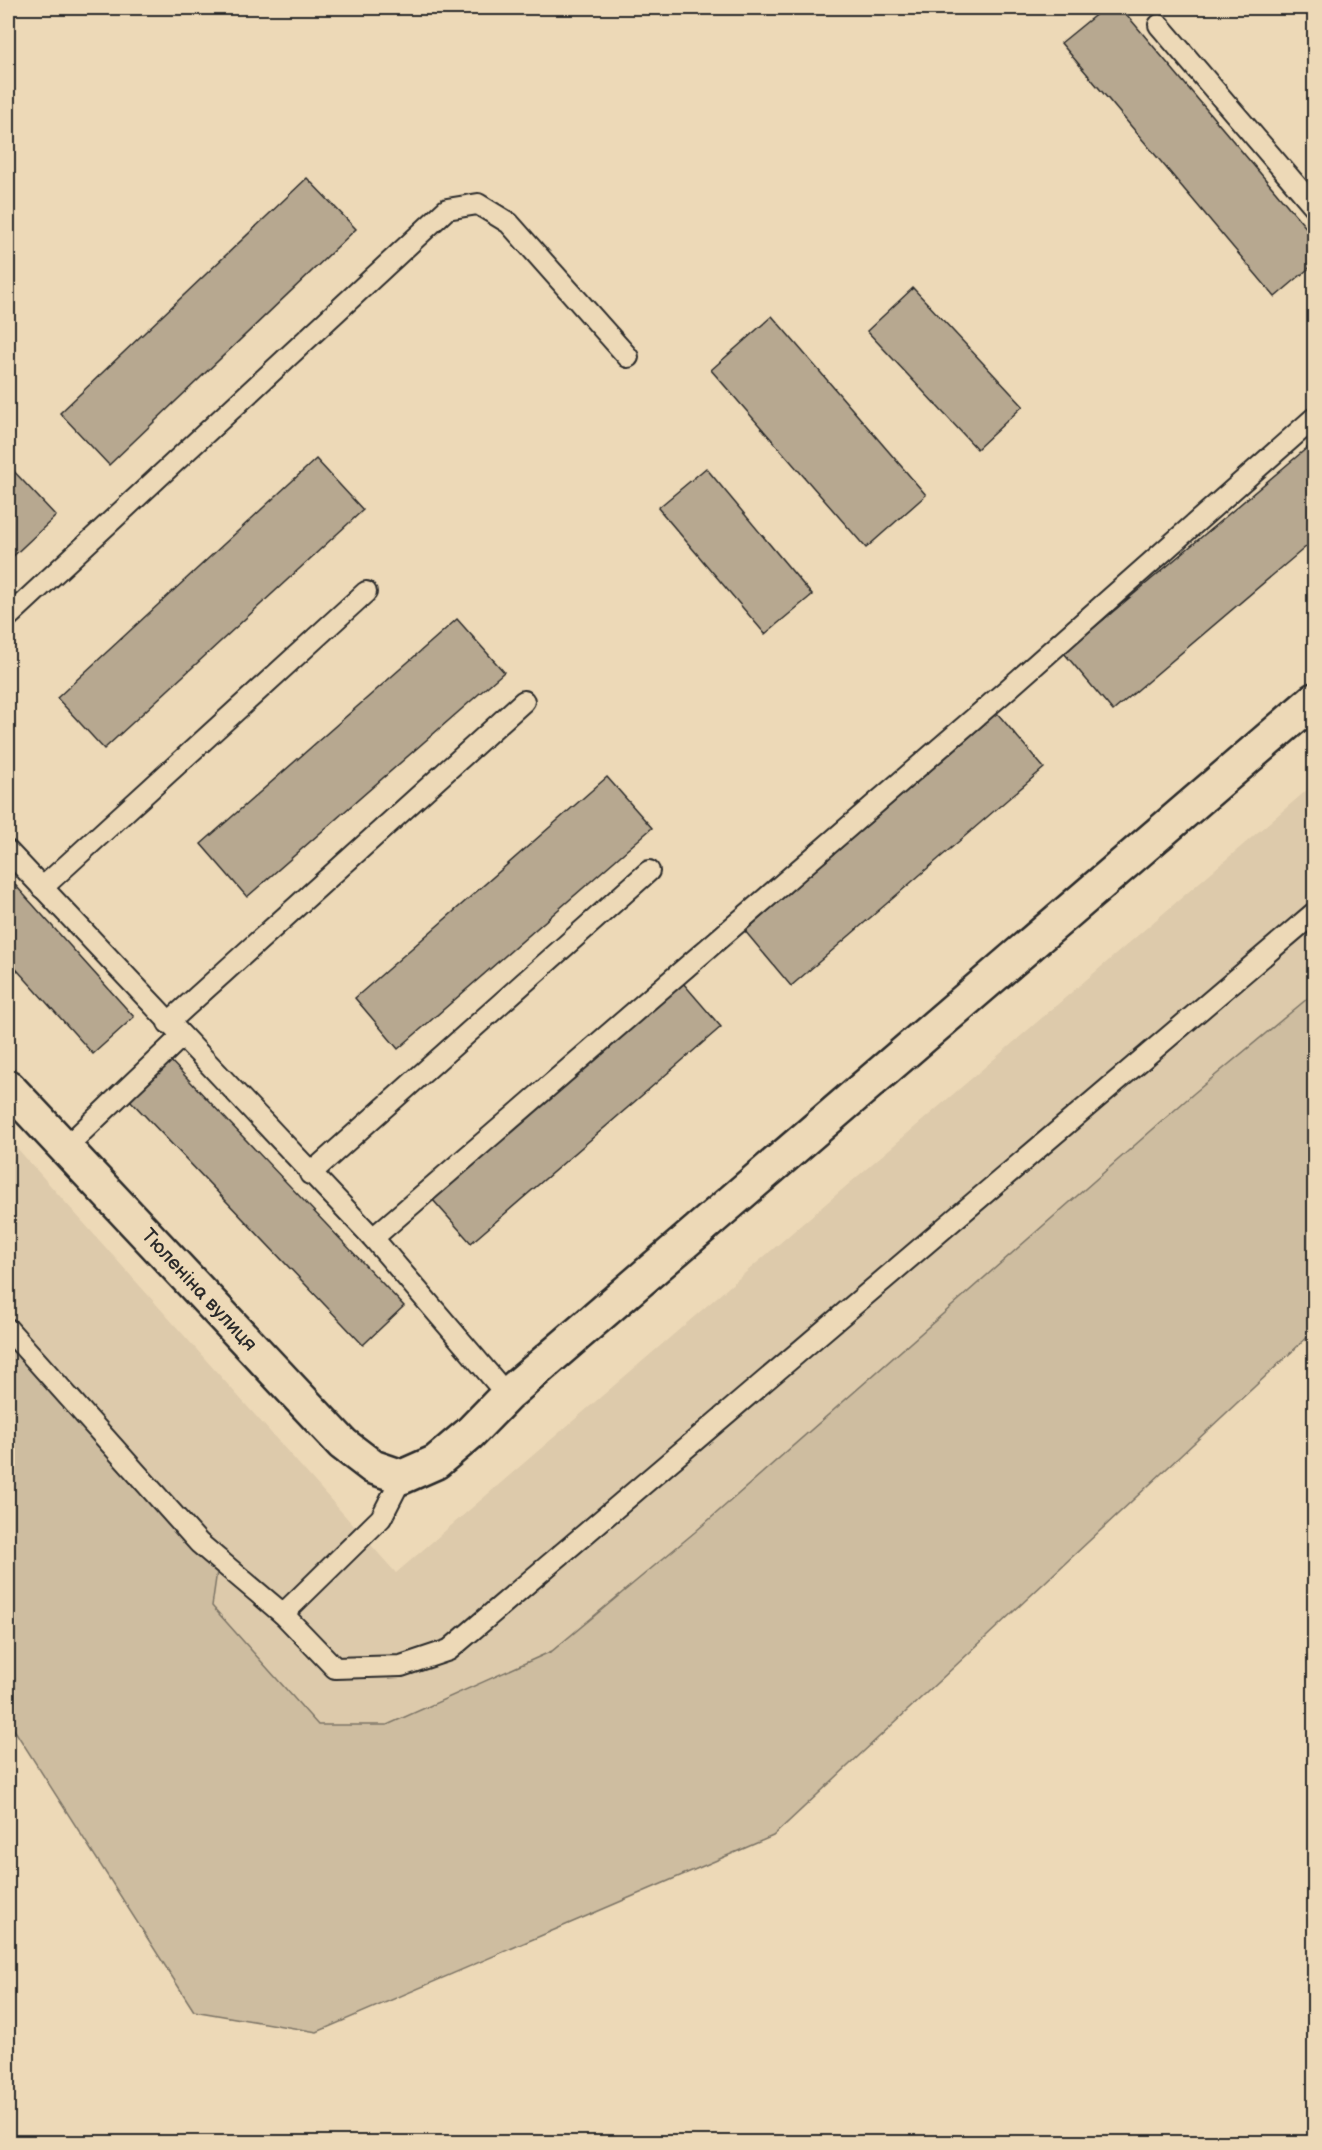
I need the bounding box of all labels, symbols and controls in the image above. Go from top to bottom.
street label: Тюленіна вулиця [136,1224,262,1356]

